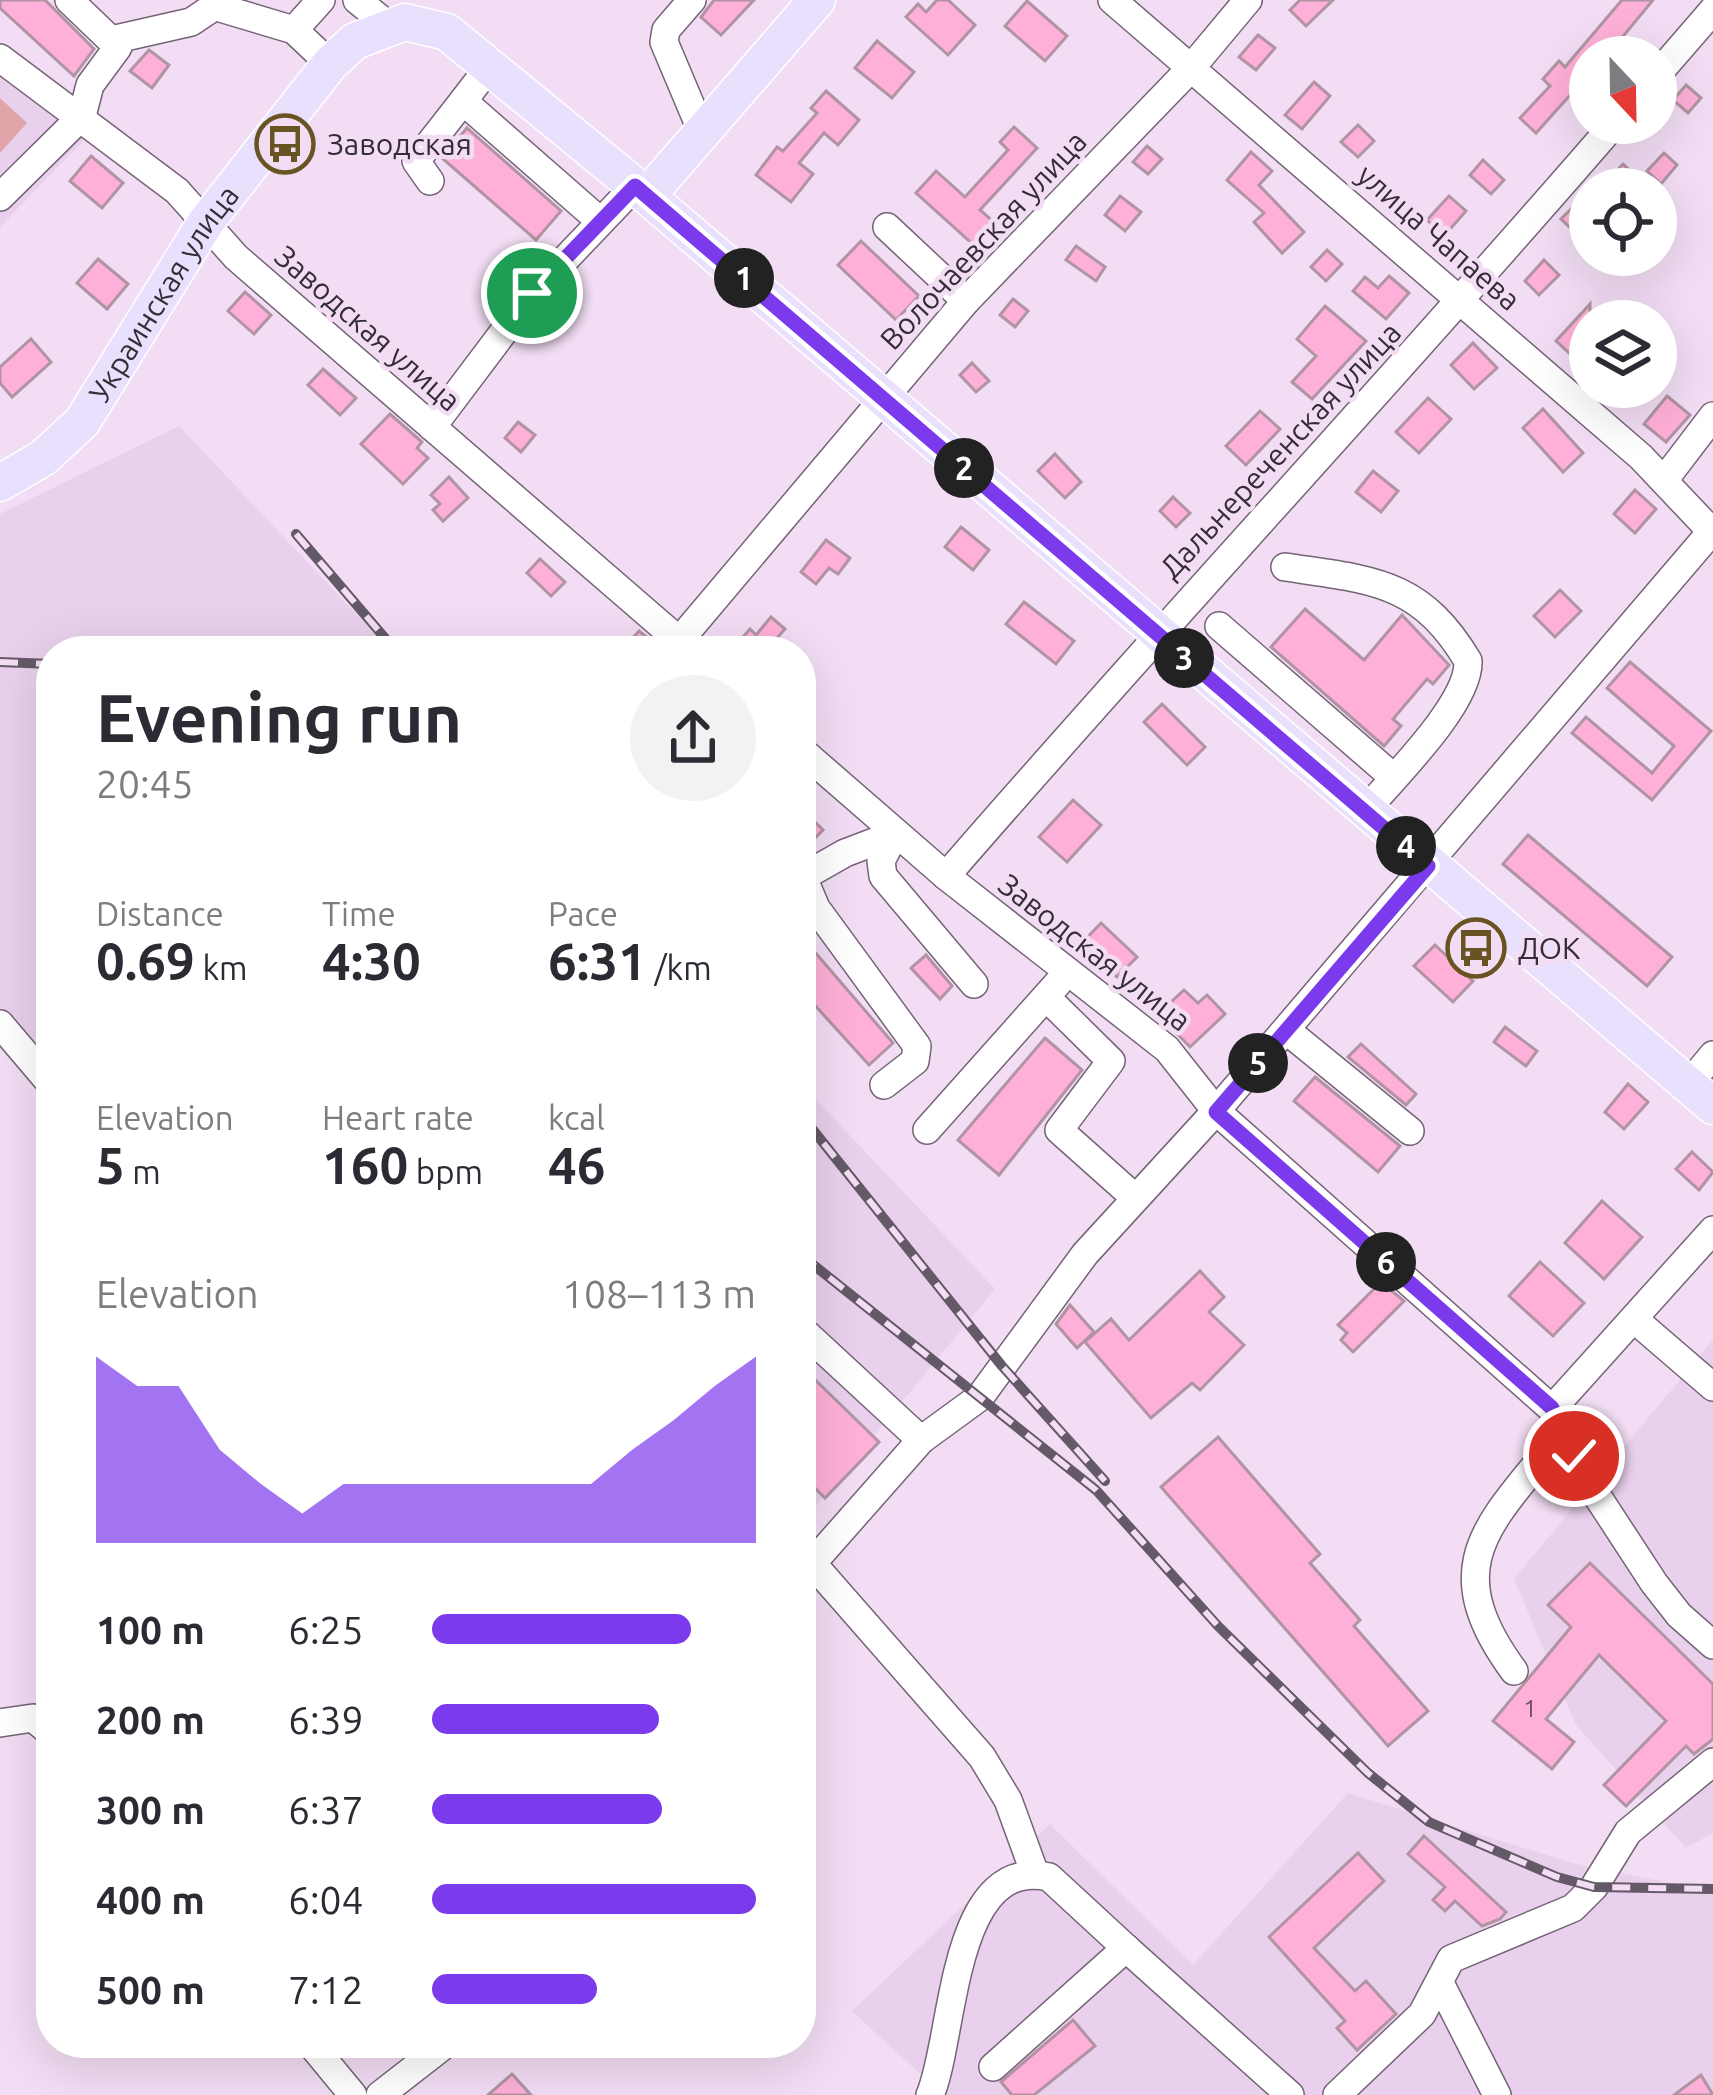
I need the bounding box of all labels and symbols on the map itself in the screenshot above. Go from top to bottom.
north arrow [1569,36,1677,144]
bus stop icon: Заводская [254,113,316,175]
street label: Волочаевская улица [873,124,1093,356]
place label: Заводская [327,127,472,161]
street label: улица Чапаева [1351,157,1527,317]
street label: Украинская улица [82,178,245,408]
street label: Заводская улица [269,238,467,418]
pin [481,242,583,344]
pin: 1 [714,248,774,308]
street label: Дальнереченская улица [1153,315,1407,585]
pin: 2 [934,438,994,498]
pin: 3 [1154,628,1214,688]
pin: 4 [1376,816,1436,876]
street label: Заводская улица [992,867,1198,1037]
bus stop icon: ДОК [1445,917,1507,979]
place label: ДОК [1518,931,1580,965]
pin: 5 [1228,1033,1288,1093]
pin: 6 [1356,1232,1416,1292]
pin [1523,1405,1625,1507]
house number: 1 [1523,1695,1537,1722]

